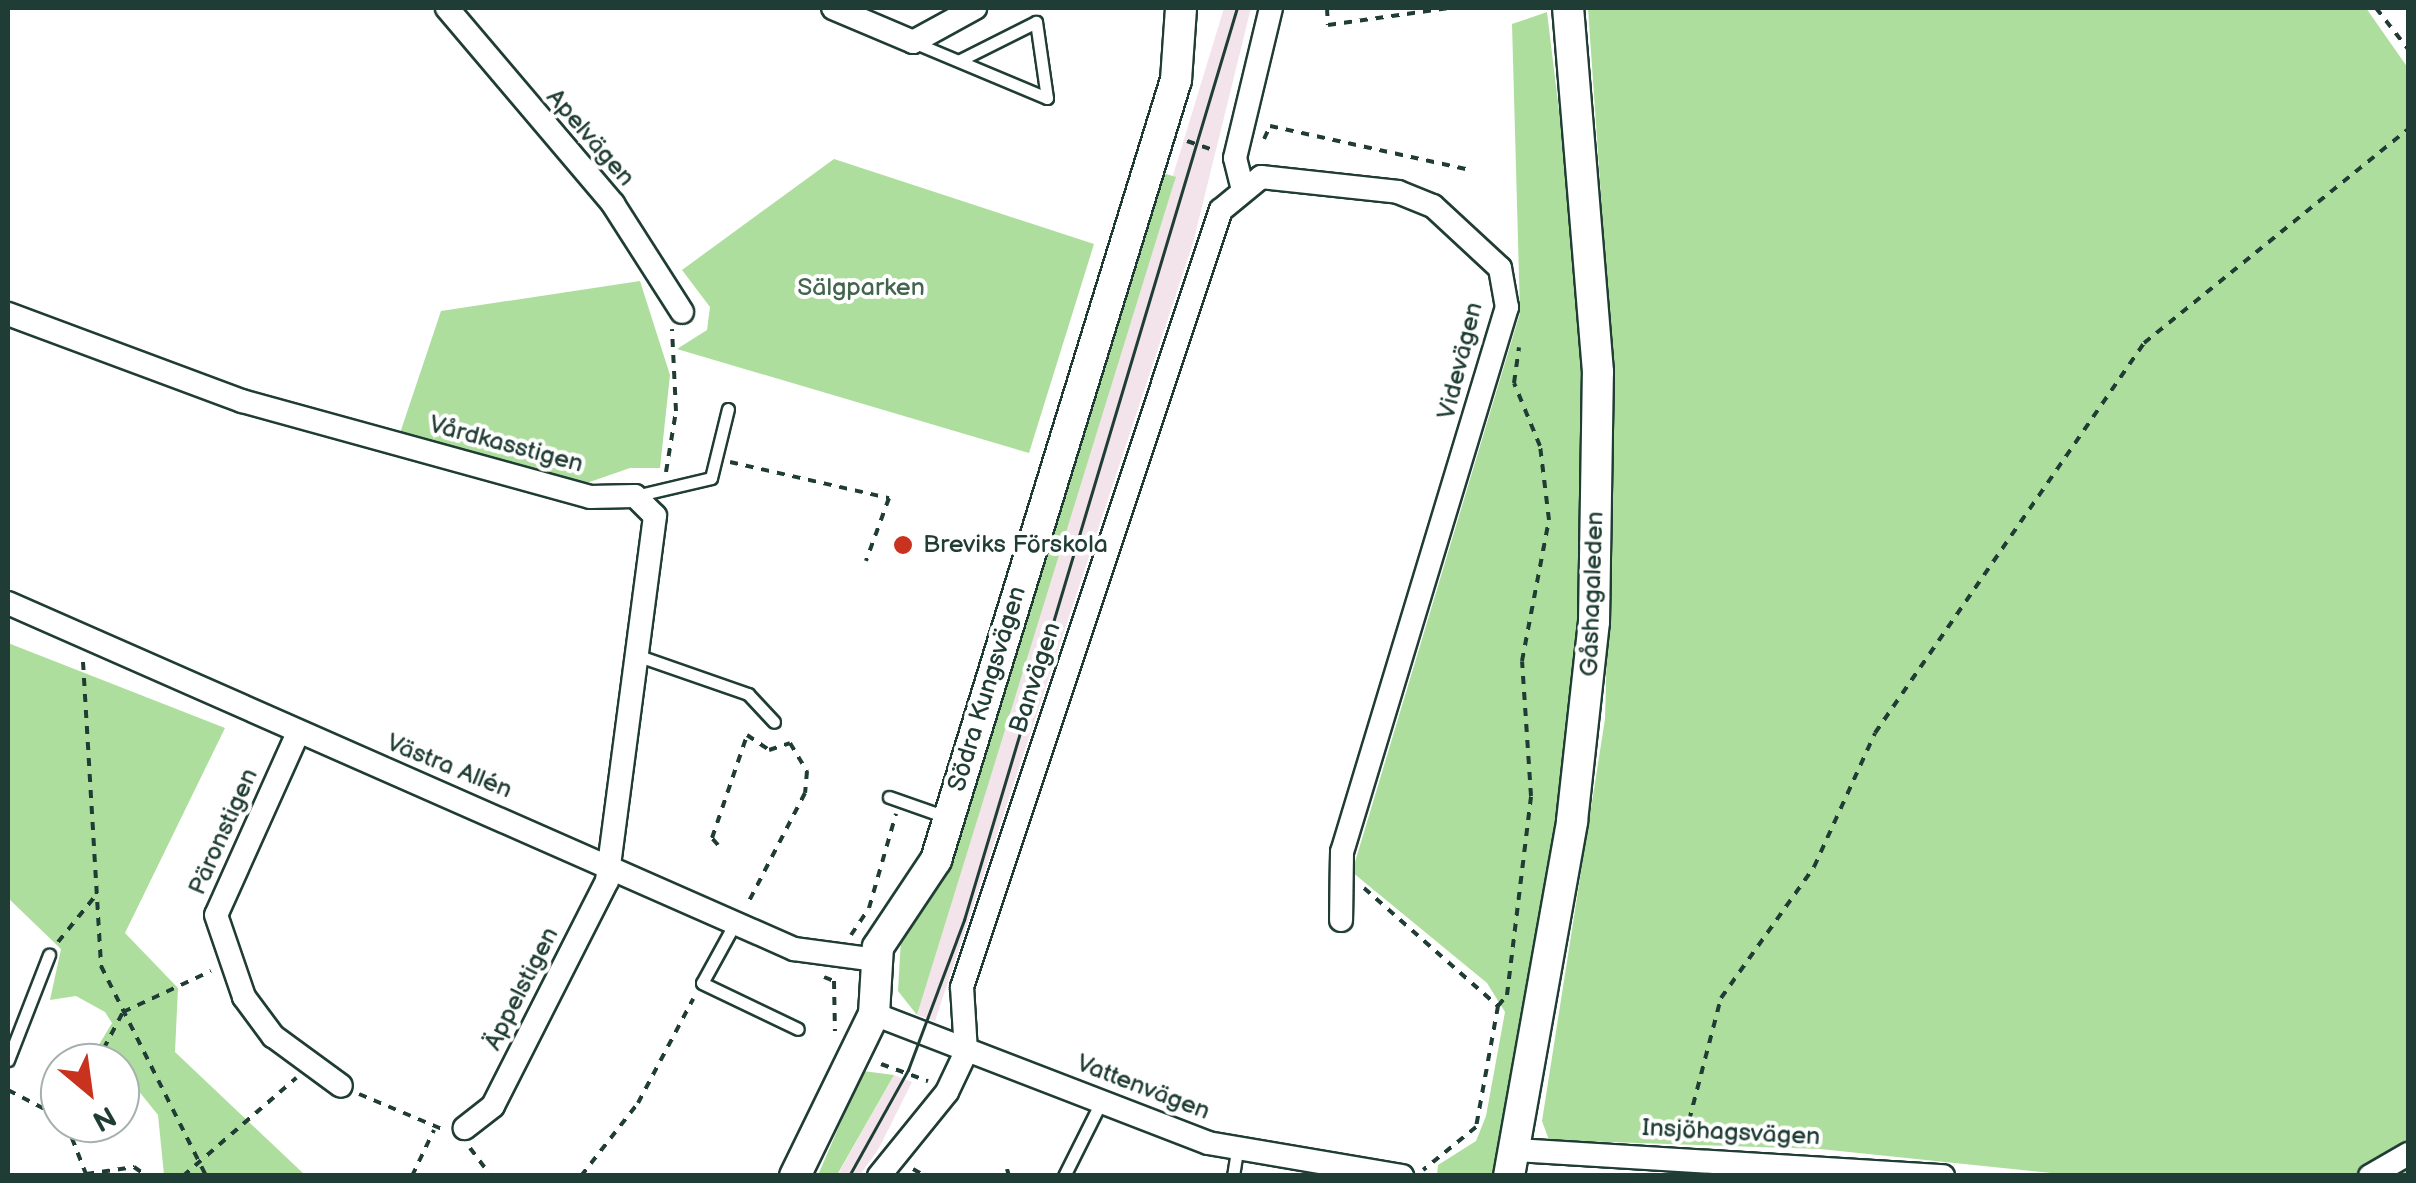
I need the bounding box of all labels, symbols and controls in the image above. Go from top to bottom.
street label: Apelvägen [539,83,641,193]
park label: Sälgparken [797,273,925,303]
street label: Videvägen [1432,299,1490,423]
street label: Vårdkasstigen [426,410,586,480]
street label: Gåshagaleden [1575,511,1611,677]
place label: Breviks Förskola [923,530,1108,560]
marker: Breviks Förskola [892,534,914,556]
street label: Södra Kungsvägen [943,583,1033,795]
street label: Banvägen [1004,619,1068,737]
street label: Västra Allén [382,728,516,806]
street label: Päronstigen [183,764,265,900]
street label: Äppelstigen [478,923,566,1055]
north arrow [40,1043,140,1143]
street label: Vattenvägen [1072,1049,1214,1127]
text: N [87,1098,121,1137]
street label: Insjöhagsvägen [1641,1113,1821,1153]

